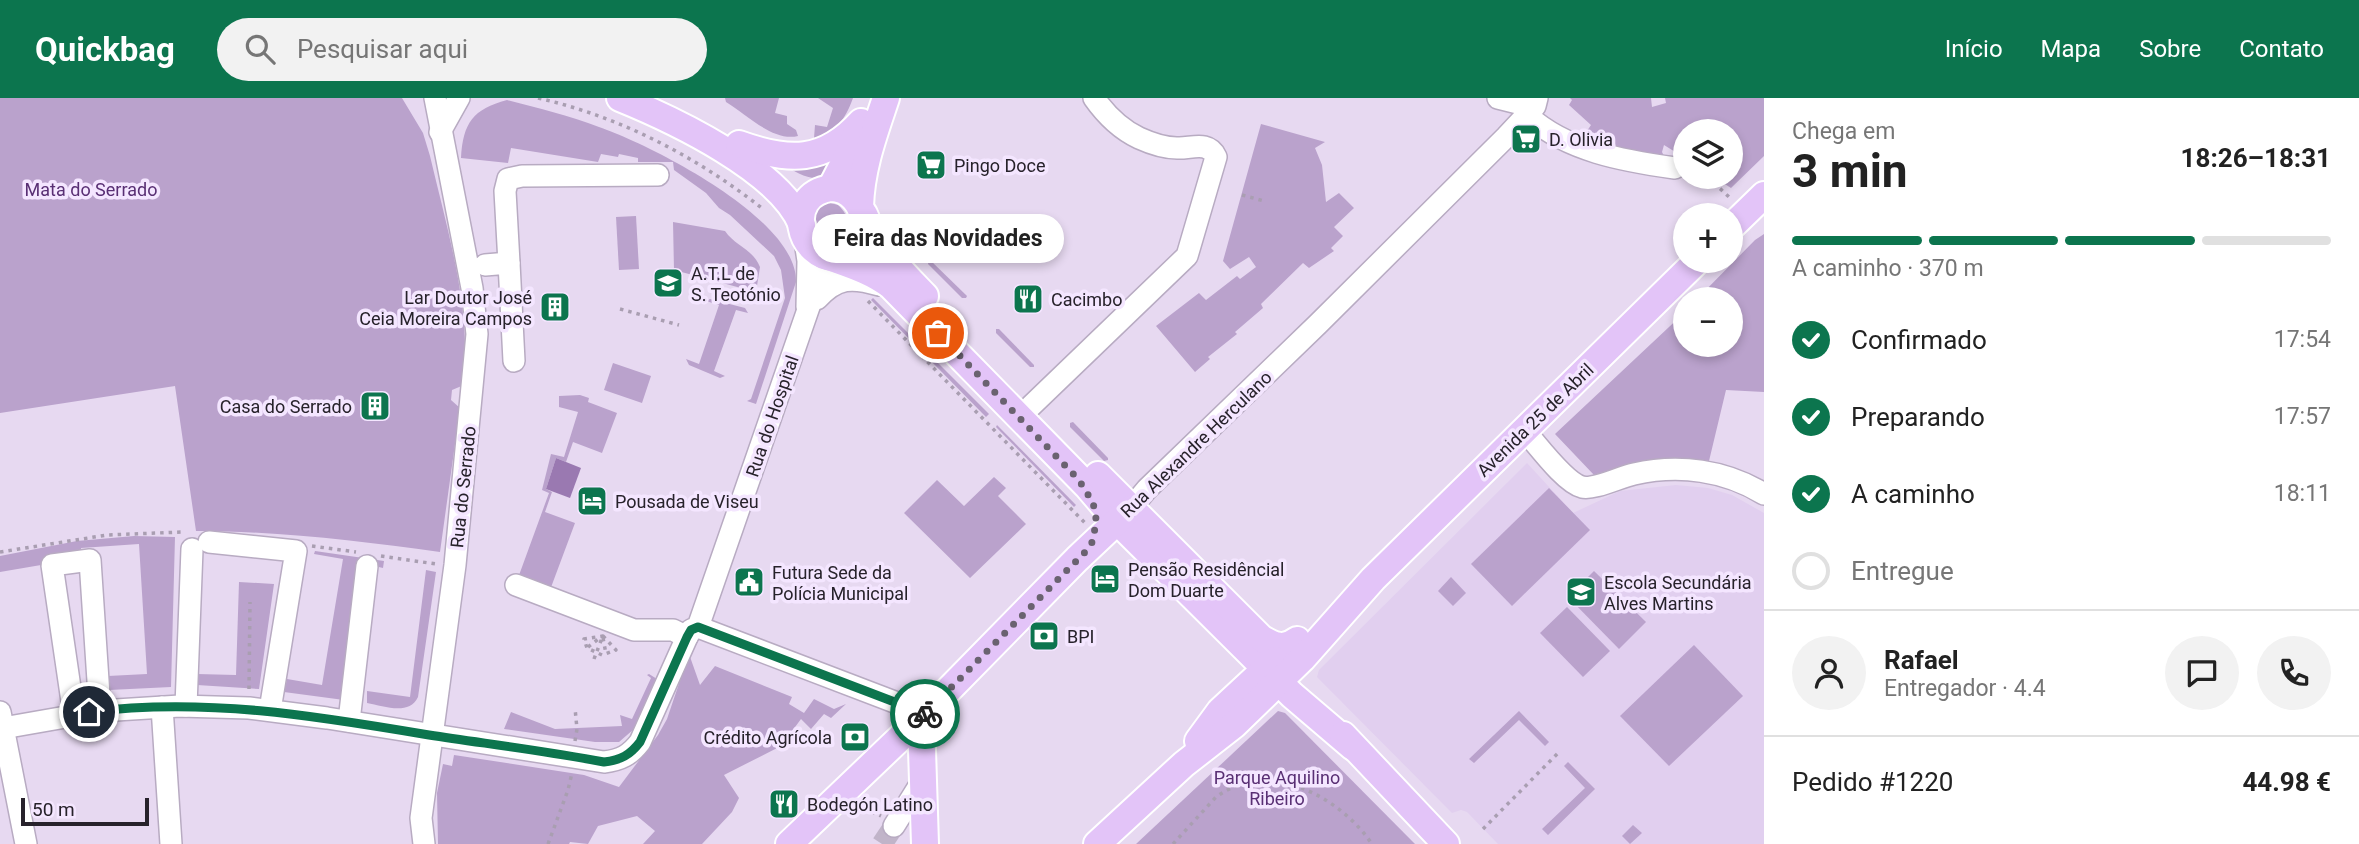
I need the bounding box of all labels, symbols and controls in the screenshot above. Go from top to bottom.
search box [217,18,707,81]
text: Quickbag [35,30,175,69]
icon: search [241,30,279,68]
text: Pesquisar aqui [297,34,468,64]
text: Início [1945,35,2003,63]
text: Mapa [2041,35,2101,63]
text: Sobre [2139,35,2201,63]
text: Contato [2239,35,2324,63]
text: Chega em [1792,118,1895,145]
map controls [1673,119,1743,357]
button: layers [1673,119,1743,189]
supermarket icon: D. Olivia [1509,122,1543,156]
place label: D. Olivia [1549,129,1613,150]
text: 18:26–18:31 [2181,143,2331,173]
text: 3 min [1792,144,1908,198]
supermarket icon: Pingo Doce [914,148,948,182]
place label: Pingo Doce [954,155,1046,176]
park label: Mata do Serrado [25,179,157,200]
button: + [1673,203,1743,273]
callout: Feira das Novidades [812,214,1064,263]
text: Feira das Novidades [834,225,1042,252]
text: A caminho · 370 m [1792,255,1984,282]
place label: A.T.L de S. Teotónio [691,263,781,305]
school or university icon: A.T.L de S. Teotónio [651,266,685,300]
restaurant icon: Cacimbo [1011,282,1045,316]
place label: Lar Doutor José Ceia Moreira Campos [359,287,532,329]
button: − [1673,287,1743,357]
place label: Cacimbo [1051,289,1122,310]
building icon: Lar Doutor José Ceia Moreira Campos [538,290,572,324]
pin [908,303,968,363]
icon: bag [919,314,957,352]
icon: check [1792,321,1830,359]
text: Confirmado [1851,325,1987,355]
text: 17:54 [2274,326,2331,353]
street label: Rua do Hospital [741,352,803,480]
street label: Avenida 25 de Abril [1472,359,1598,481]
street label: Rua Alexandre Herculano [1116,366,1276,522]
building icon: Casa do Serrado [358,389,392,423]
place label: Casa do Serrado [220,396,352,417]
icon: check [1792,398,1830,436]
text: Preparando [1851,402,1985,432]
text: 17:57 [2274,403,2331,430]
street label: Rua do Serrado [446,425,480,549]
icon: check [1792,475,1830,513]
text: A caminho [1851,479,1975,509]
text: 18:11 [2274,480,2331,507]
hotel icon: Pousada de Viseu [575,484,609,518]
place label: Pousada de Viseu [615,491,759,512]
text: Entregue [1851,556,1954,586]
place label: Pensão Residêncial Dom Duarte [1128,559,1284,601]
place label: Futura Sede da Polícia Municipal [772,562,908,604]
hotel icon: Pensão Residêncial Dom Duarte [1088,562,1122,596]
public building icon: Futura Sede da Polícia Municipal [732,565,766,599]
place label: Escola Secundária Alves Martins [1604,572,1752,614]
school or university icon: Escola Secundária Alves Martins [1564,575,1598,609]
bank icon: BPI [1027,619,1061,653]
place label: BPI [1067,626,1094,647]
button: person [1792,636,1866,710]
button: chat [2165,636,2239,710]
button: phone [2257,636,2331,710]
text: Rafael [1884,645,1959,675]
text: Entregador · 4.4 [1884,675,2046,702]
courier [890,679,960,749]
pin [59,682,119,742]
icon: home [70,693,108,731]
icon: bike [906,695,944,733]
bank icon: Crédito Agrícola [838,720,872,754]
place label: Crédito Agrícola [704,727,832,748]
park label: Parque Aquilino Ribeiro [1214,767,1340,809]
text: Pedido #1220 [1792,767,1953,797]
text: 44.98 € [2242,767,2331,797]
restaurant icon: Bodegón Latino [767,787,801,821]
place label: Bodegón Latino [807,794,933,815]
scale bar [21,795,149,827]
text: 50 m [32,798,75,821]

